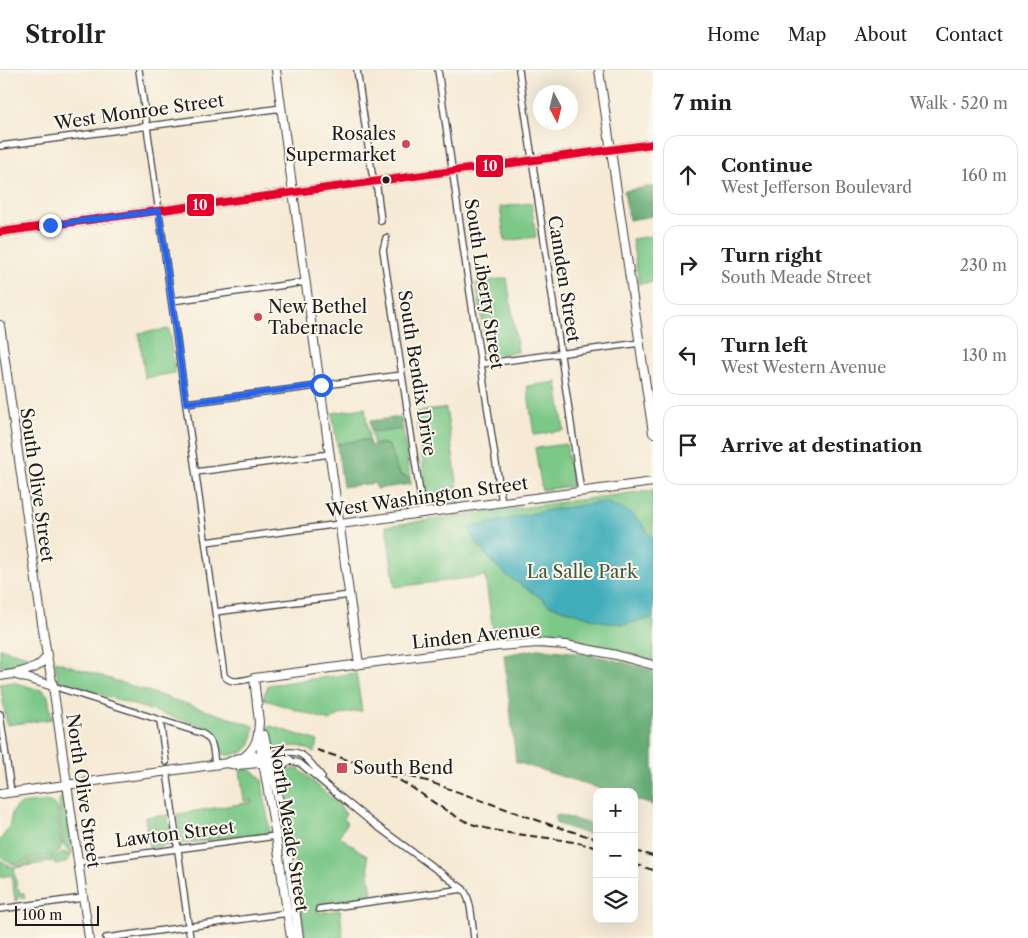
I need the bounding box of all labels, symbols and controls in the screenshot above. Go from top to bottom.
text: Strollr [25,20,105,49]
text: Home [707,24,760,46]
text: Map [788,24,826,46]
text: About [854,24,907,46]
text: Contact [935,24,1003,46]
north arrow [533,85,578,130]
street label: West Monroe Street [52,89,226,135]
text: 7 min [673,90,732,115]
text: Walk · 520 m [910,93,1008,113]
place label: Rosales Supermarket [285,123,397,166]
marker: Rosales Supermarket [400,138,412,150]
line badge: 10 [475,154,504,178]
text: Continue [721,154,813,177]
text: 10 [482,157,498,175]
icon: ahead [674,161,702,189]
text: 160 m [962,165,1007,185]
unlabelled marker [381,175,391,185]
text: West Jefferson Boulevard [721,177,912,197]
line badge: 10 [186,193,215,217]
text: 10 [192,196,208,214]
street label: South Liberty Street [460,197,508,372]
route end [39,214,62,237]
street label: Camden Street [543,214,585,345]
text: Turn right [721,244,822,267]
icon: right [674,251,702,279]
text: 230 m [960,255,1007,275]
text: South Meade Street [721,267,872,287]
street label: South Bendix Drive [393,289,441,457]
place label: New Bethel Tabernacle [268,296,367,339]
marker: New Bethel Tabernacle [252,311,264,323]
text: Turn left [721,334,808,357]
icon: left [674,341,702,369]
text: 130 m [962,345,1007,365]
text: West Western Avenue [721,357,886,377]
route start [310,374,333,397]
street label: South Olive Street [15,406,59,564]
icon: arrive [674,431,702,459]
text: Arrive at destination [721,434,922,457]
street label: West Washington Street [324,472,530,522]
park label: La Salle Park [527,561,639,583]
street label: Linden Avenue [411,618,541,654]
street label: North Olive Street [61,712,105,870]
street label: North Meade Street [265,742,313,914]
place label: South Bend [353,757,453,779]
marker: South Bend [335,761,349,775]
map controls [593,788,638,923]
button: + [593,788,638,833]
street label: Lawton Street [114,816,237,852]
button: − [593,833,638,878]
button: layers [593,878,638,923]
scale bar [15,903,99,926]
text: 100 m [22,906,62,924]

